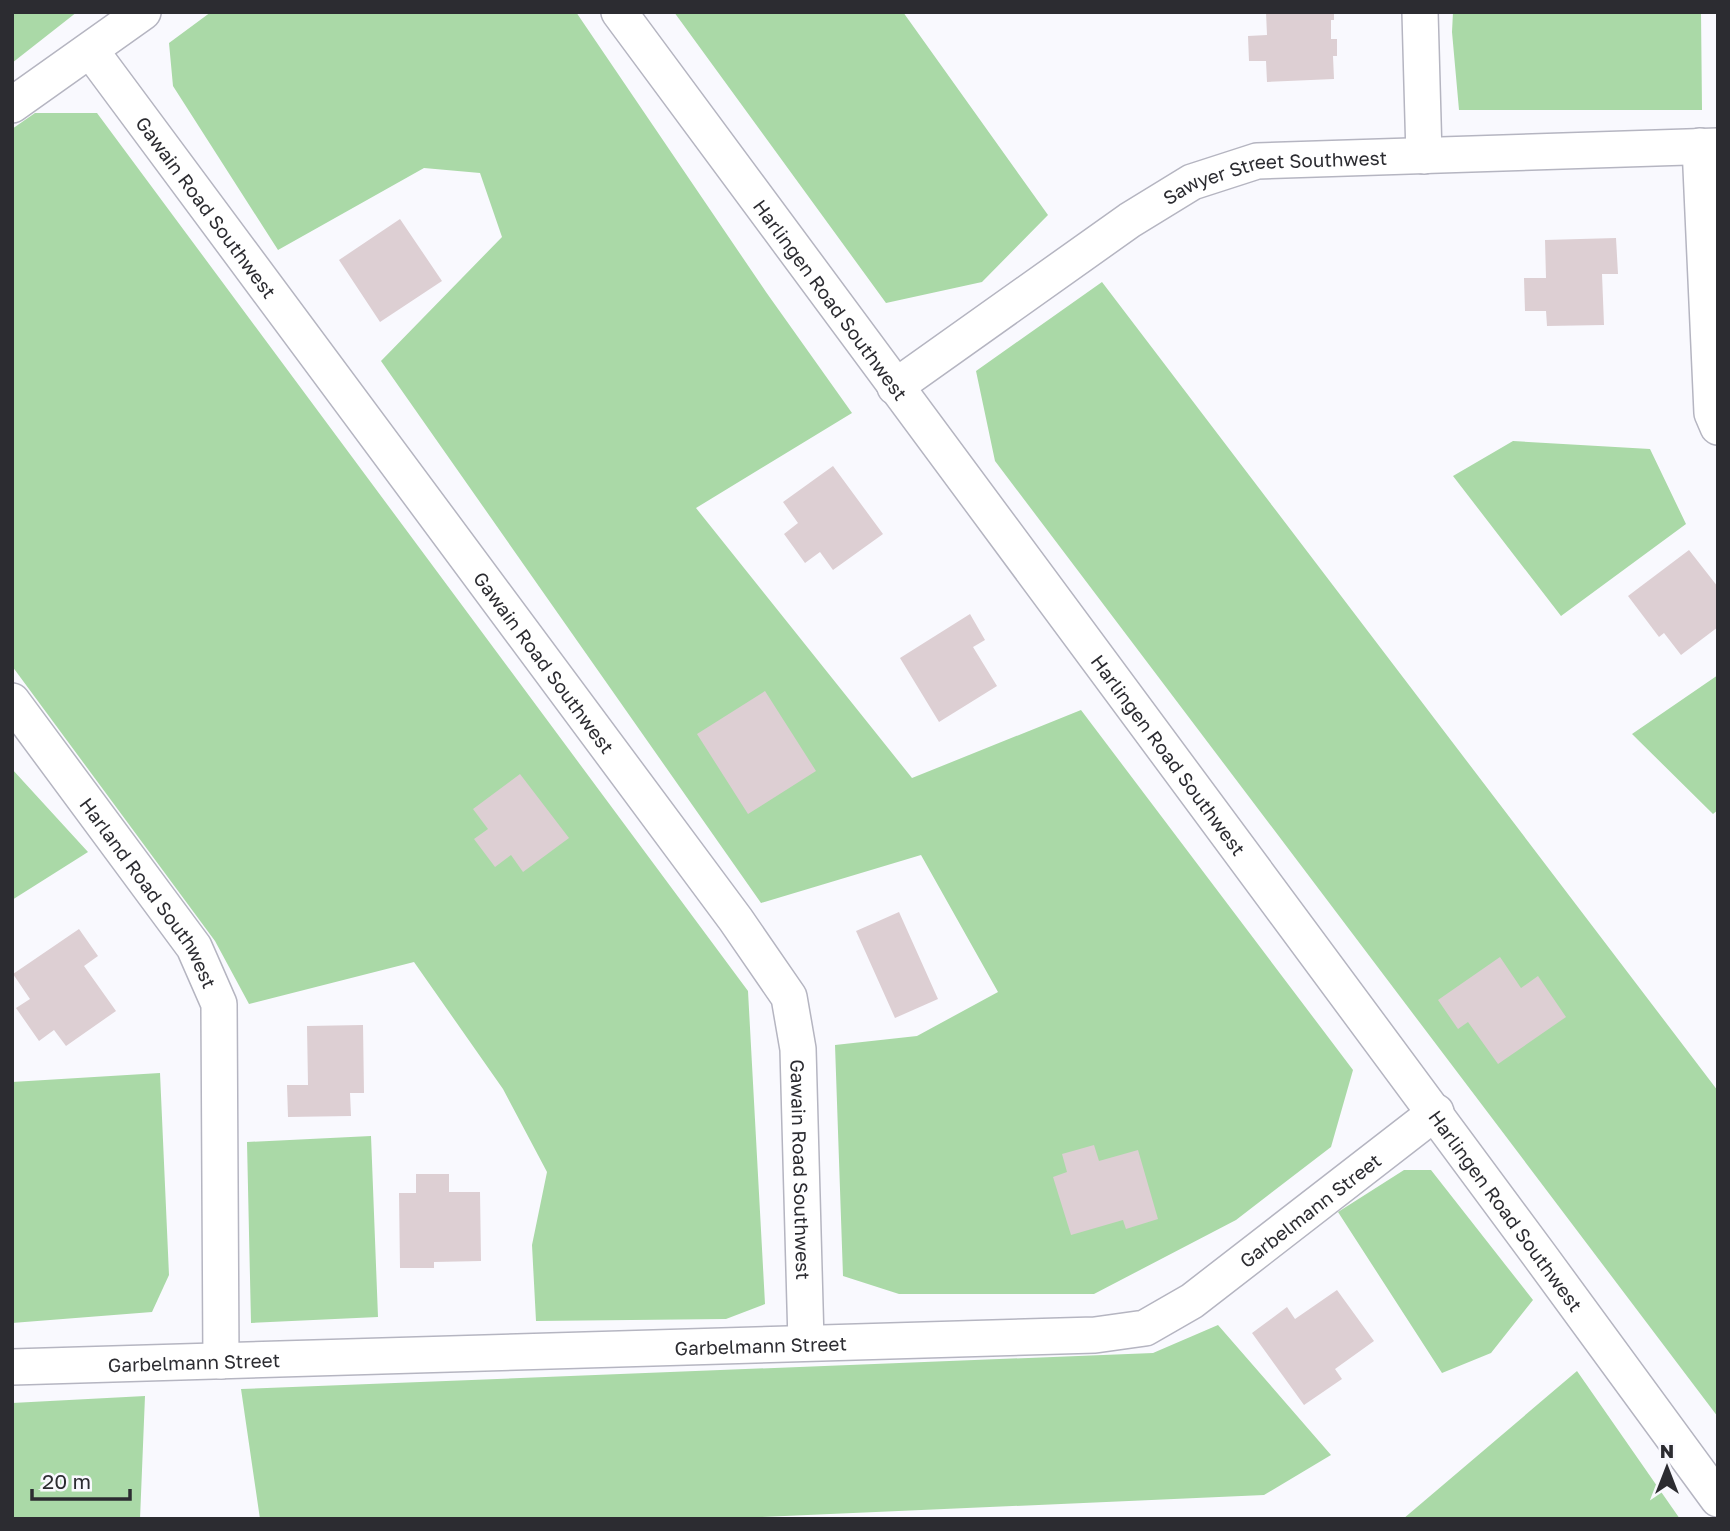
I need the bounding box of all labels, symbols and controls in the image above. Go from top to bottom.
street label: Gawain Road Southwest [132,111,282,302]
street label: Sawyer Street Southwest [1158,145,1388,209]
street label: Harlingen Road Southwest [749,194,913,404]
street label: Gawain Road Southwest [470,567,620,758]
street label: Harlingen Road Southwest [1087,650,1251,859]
street label: Harland Road Southwest [76,793,222,991]
street label: Gawain Road Southwest [787,1059,816,1280]
street label: Harlingen Road Southwest [1425,1105,1588,1315]
street label: Garbelmann Street [1234,1148,1385,1272]
street label: Garbelmann Street [674,1331,847,1359]
street label: Garbelmann Street [107,1348,280,1376]
north arrow [1632,1433,1702,1503]
text: N [1660,1439,1674,1462]
scale bar [32,1458,130,1502]
text: 20 m [42,1468,91,1494]

